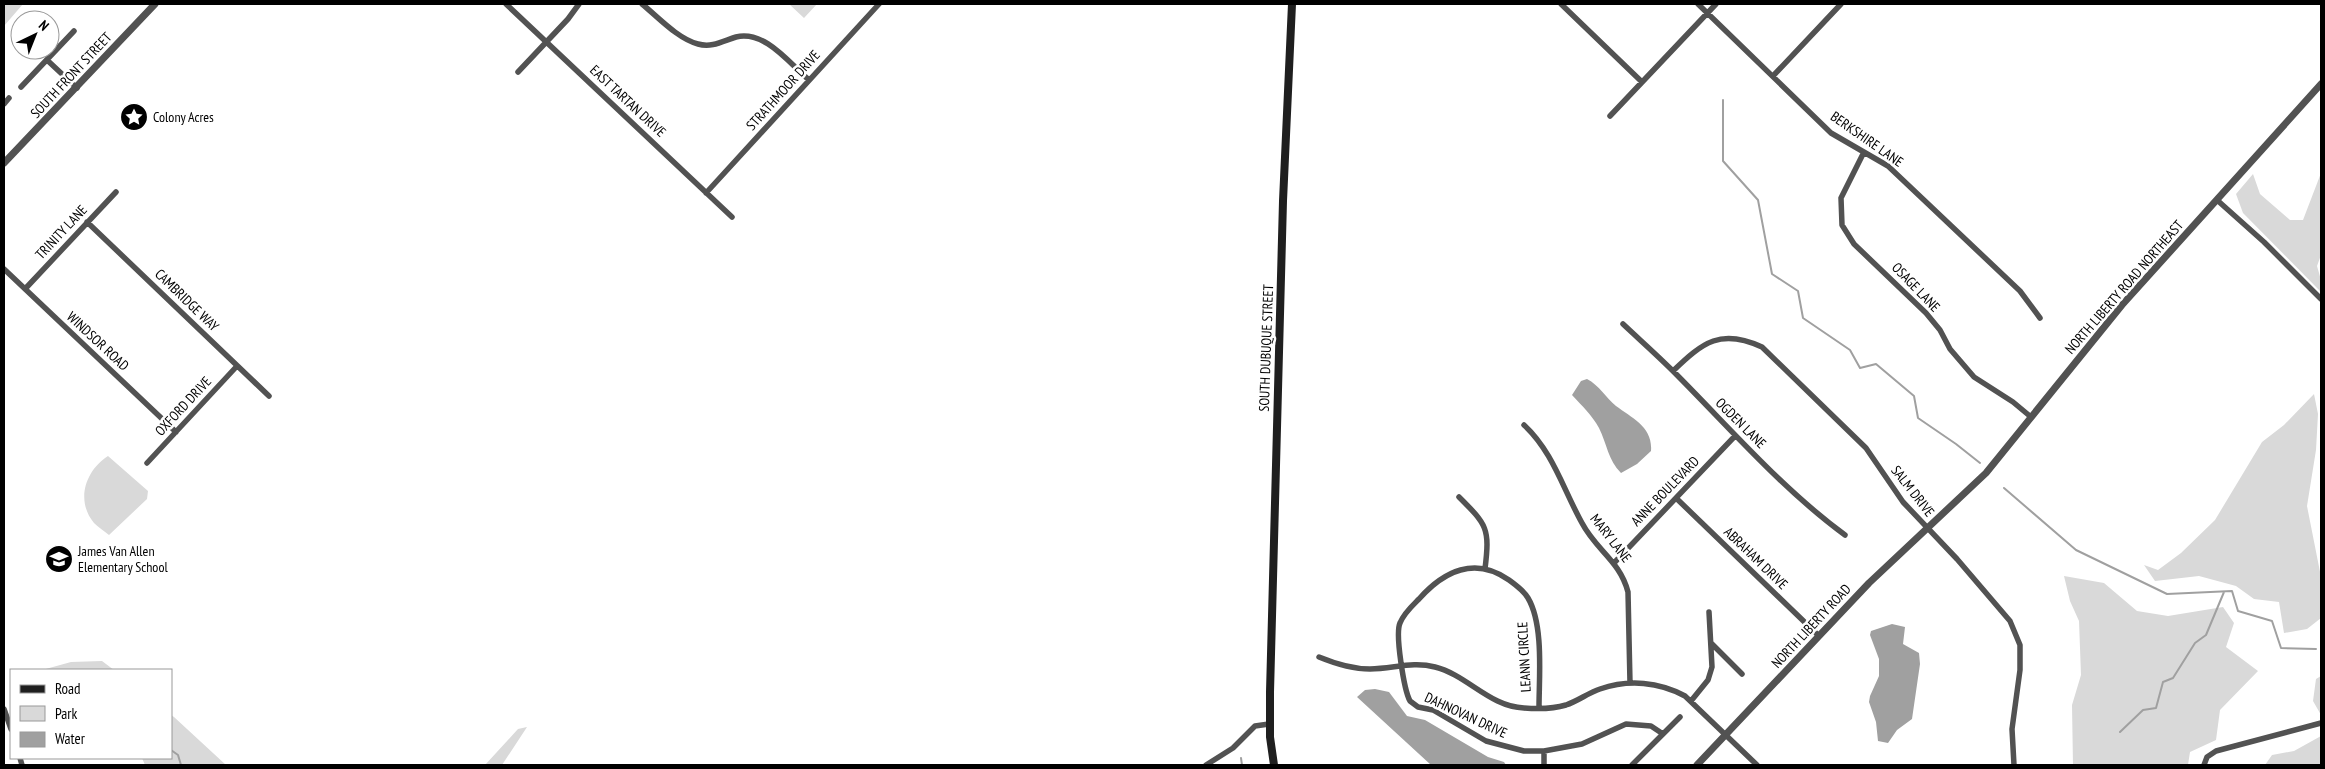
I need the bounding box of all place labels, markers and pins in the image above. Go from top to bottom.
place icon: Colony Acres [119,102,149,132]
place label: Colony Acres [153,108,214,126]
place label: James Van Allen Elementary School [77,542,168,576]
school or university icon: James Van Allen Elementary School [44,544,74,574]

